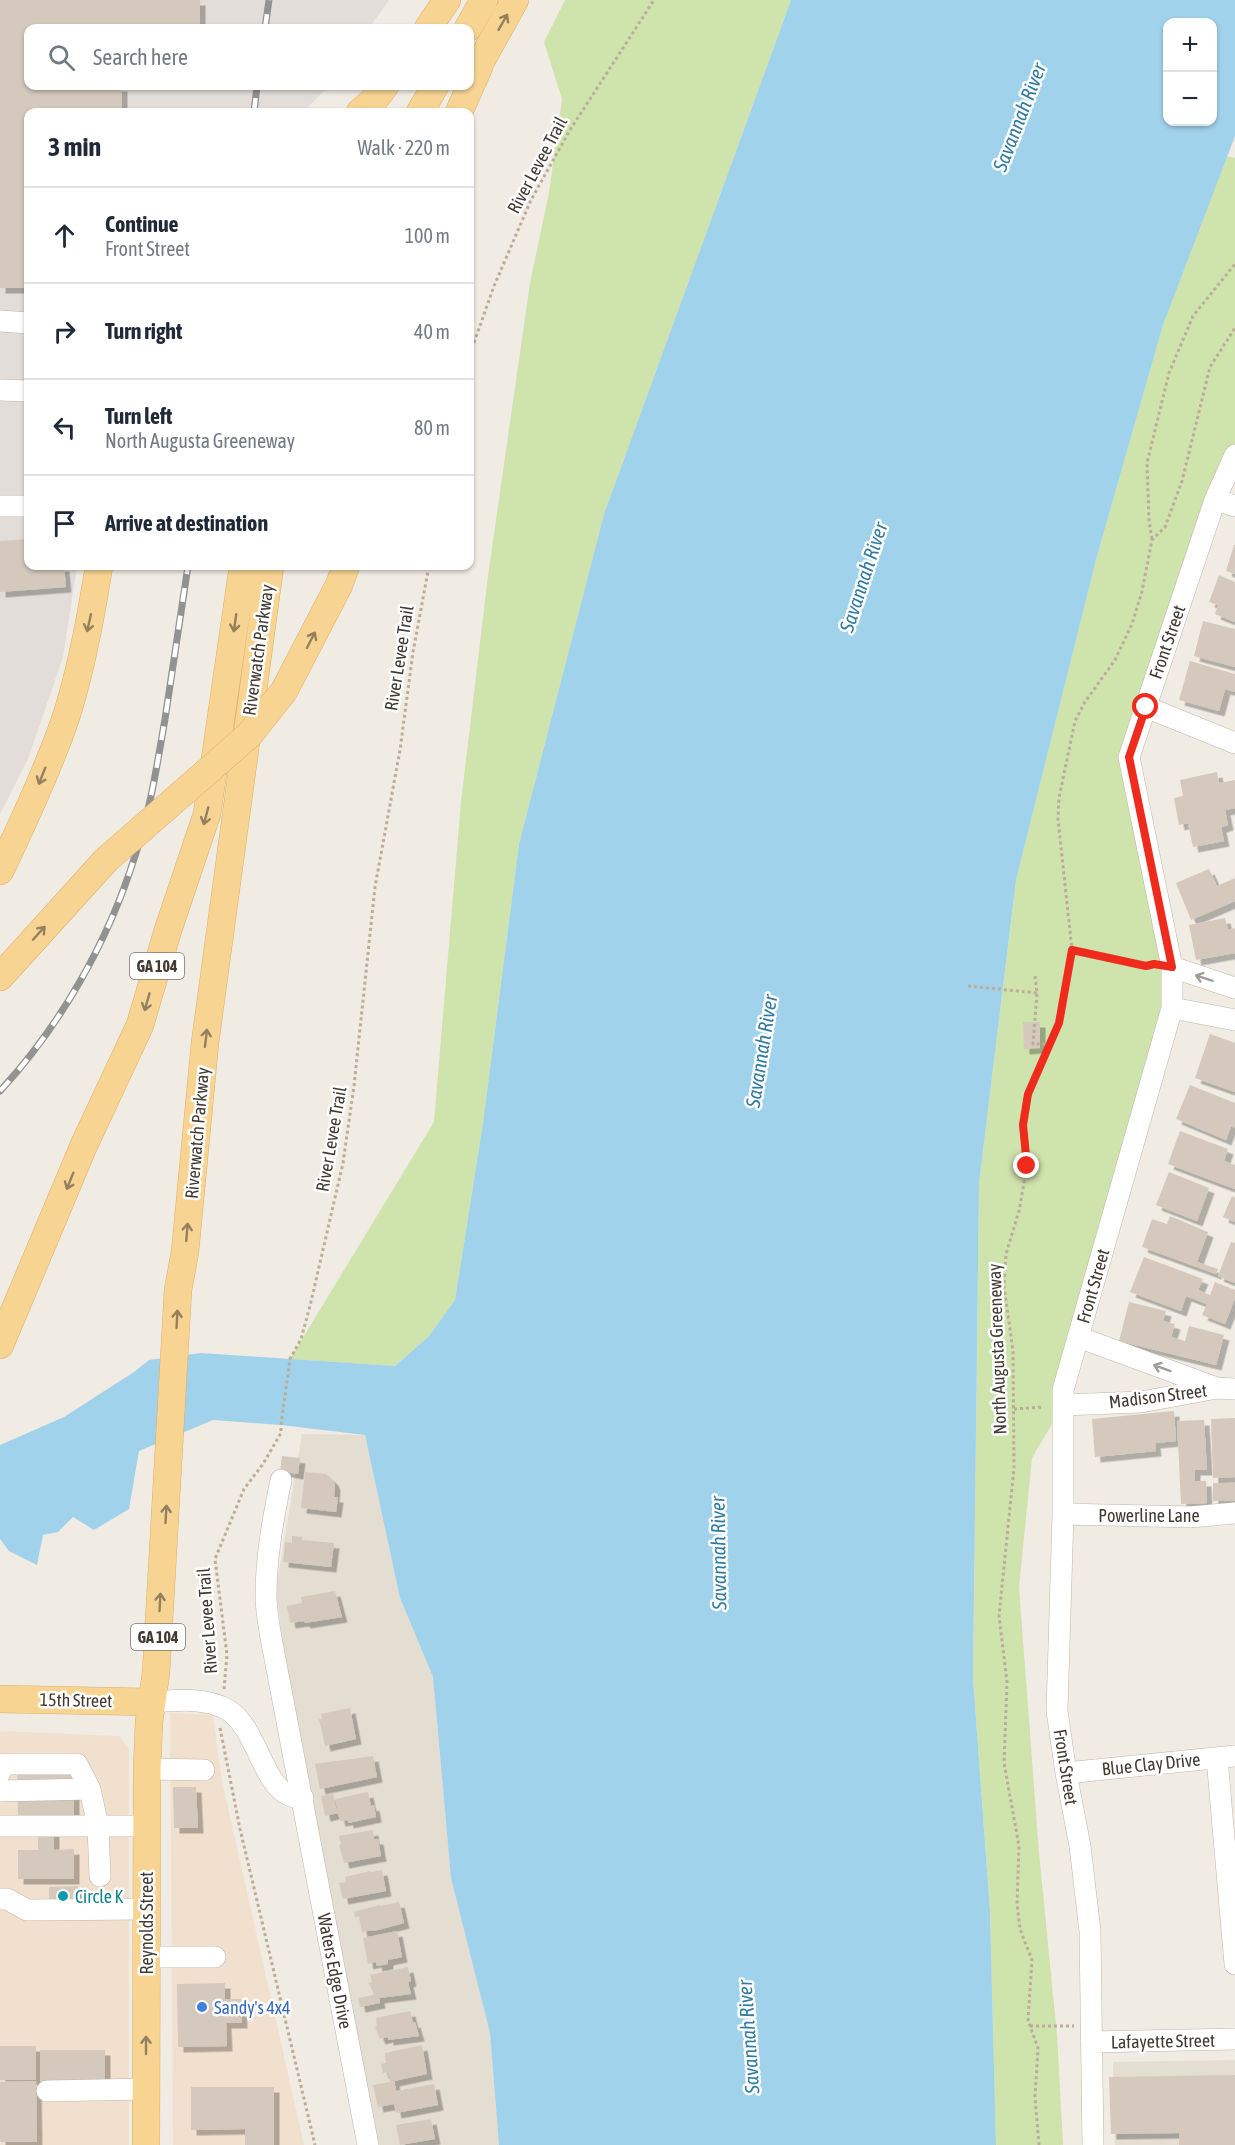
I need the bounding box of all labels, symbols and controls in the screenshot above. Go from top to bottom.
one-way arrow [497,14,509,31]
map controls [1163,18,1217,126]
button: + [1163,18,1217,72]
search box [24,24,474,90]
icon: search [45,41,78,74]
text: Search here [93,44,188,70]
water label: Savannah River [988,59,1051,175]
button: − [1163,72,1217,126]
street label: River Levee Trail [503,113,571,217]
text: 3 min [48,132,101,162]
text: Walk · 220 m [358,136,450,159]
text: Continue [105,211,179,237]
icon: ahead [48,219,81,252]
text: 100 m [405,224,450,247]
text: Front Street [105,237,190,260]
icon: right [48,315,81,348]
text: Turn right [105,318,182,344]
text: 40 m [414,320,450,343]
text: Turn left [105,403,172,429]
icon: left [48,411,81,444]
text: 80 m [414,416,450,439]
text: North Augusta Greeneway [105,429,295,452]
icon: arrive [48,507,81,540]
text: Arrive at destination [105,510,268,536]
water label: Savannah River [834,518,892,636]
street label: Riverwatch Parkway [238,583,278,717]
street label: Front Street [1145,602,1189,682]
street label: River Levee Trail [380,604,418,712]
one-way arrow [83,613,95,632]
one-way arrow [229,613,240,633]
one-way arrow [306,631,317,649]
route start [1132,693,1158,719]
one-way arrow [36,767,47,785]
one-way arrow [199,806,211,825]
one-way arrow [32,926,46,941]
road number: GA 104 [130,953,184,979]
one-way arrow [1195,971,1213,982]
one-way arrow [141,992,152,1011]
water label: Savannah River [741,992,781,1110]
one-way arrow [201,1029,212,1049]
street label: Riverwatch Parkway [181,1066,213,1200]
street label: River Levee Trail [311,1085,351,1193]
route end [1013,1152,1039,1178]
one-way arrow [64,1171,75,1189]
one-way arrow [182,1223,193,1243]
street label: Front Street [1072,1246,1114,1326]
street label: North Augusta Greeneway [984,1263,1010,1435]
one-way arrow [171,1310,182,1330]
one-way arrow [1153,1362,1172,1373]
street label: Madison Street [1108,1380,1208,1412]
water label: Savannah River [705,1495,731,1611]
one-way arrow [160,1504,171,1524]
street label: Powerline Lane [1098,1505,1200,1526]
street label: River Levee Trail [193,1567,221,1675]
one-way arrow [155,1593,166,1613]
road number: GA 104 [131,1624,185,1650]
street label: 15th Street [39,1689,113,1711]
street label: Front Street [1050,1728,1082,1806]
street label: Blue Clay Drive [1101,1748,1201,1780]
street label: Reynolds Street [136,1871,157,1975]
place label: Circle K [75,1886,123,1907]
marker: Circle K [56,1889,70,1903]
street label: Waters Edge Drive [313,1911,357,2031]
water label: Savannah River [732,1978,764,2096]
place label: Sandy's 4x4 [214,1997,291,2018]
marker: Sandy's 4x4 [195,2000,209,2014]
street label: Lafayette Street [1111,2030,1215,2052]
one-way arrow [140,2035,152,2055]

